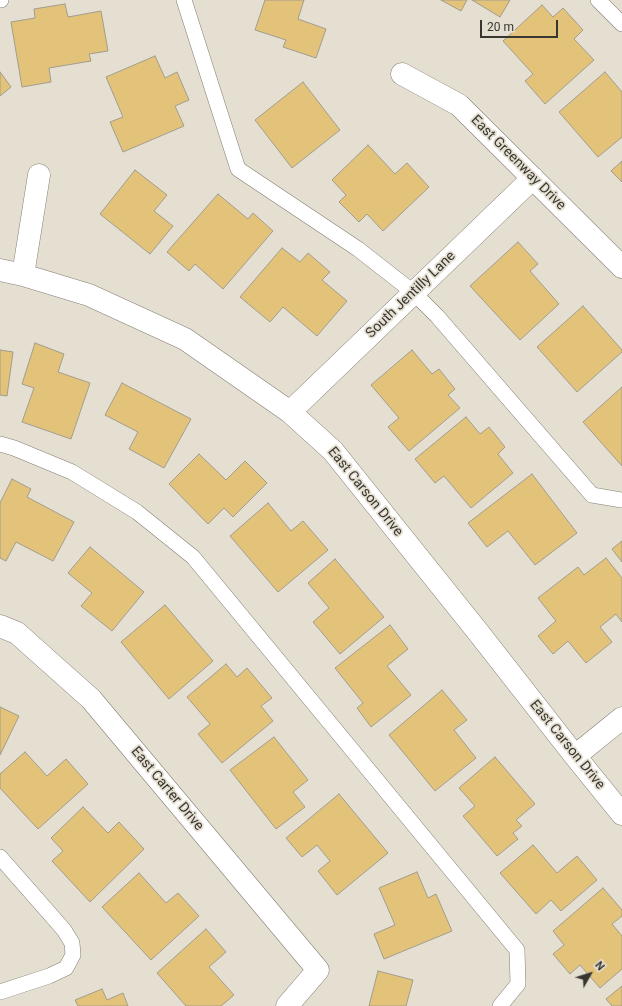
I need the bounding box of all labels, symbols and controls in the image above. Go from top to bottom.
scale bar [482,12,560,38]
text: 20 m [487,20,514,34]
street label: East Greenway Drive [467,112,569,214]
street label: South Jentilly Lane [363,248,459,342]
street label: East Carson Drive [324,444,406,540]
street label: East Carson Drive [526,697,608,793]
street label: East Carter Drive [127,744,207,834]
north arrow [570,954,610,994]
text: N [592,959,607,973]

